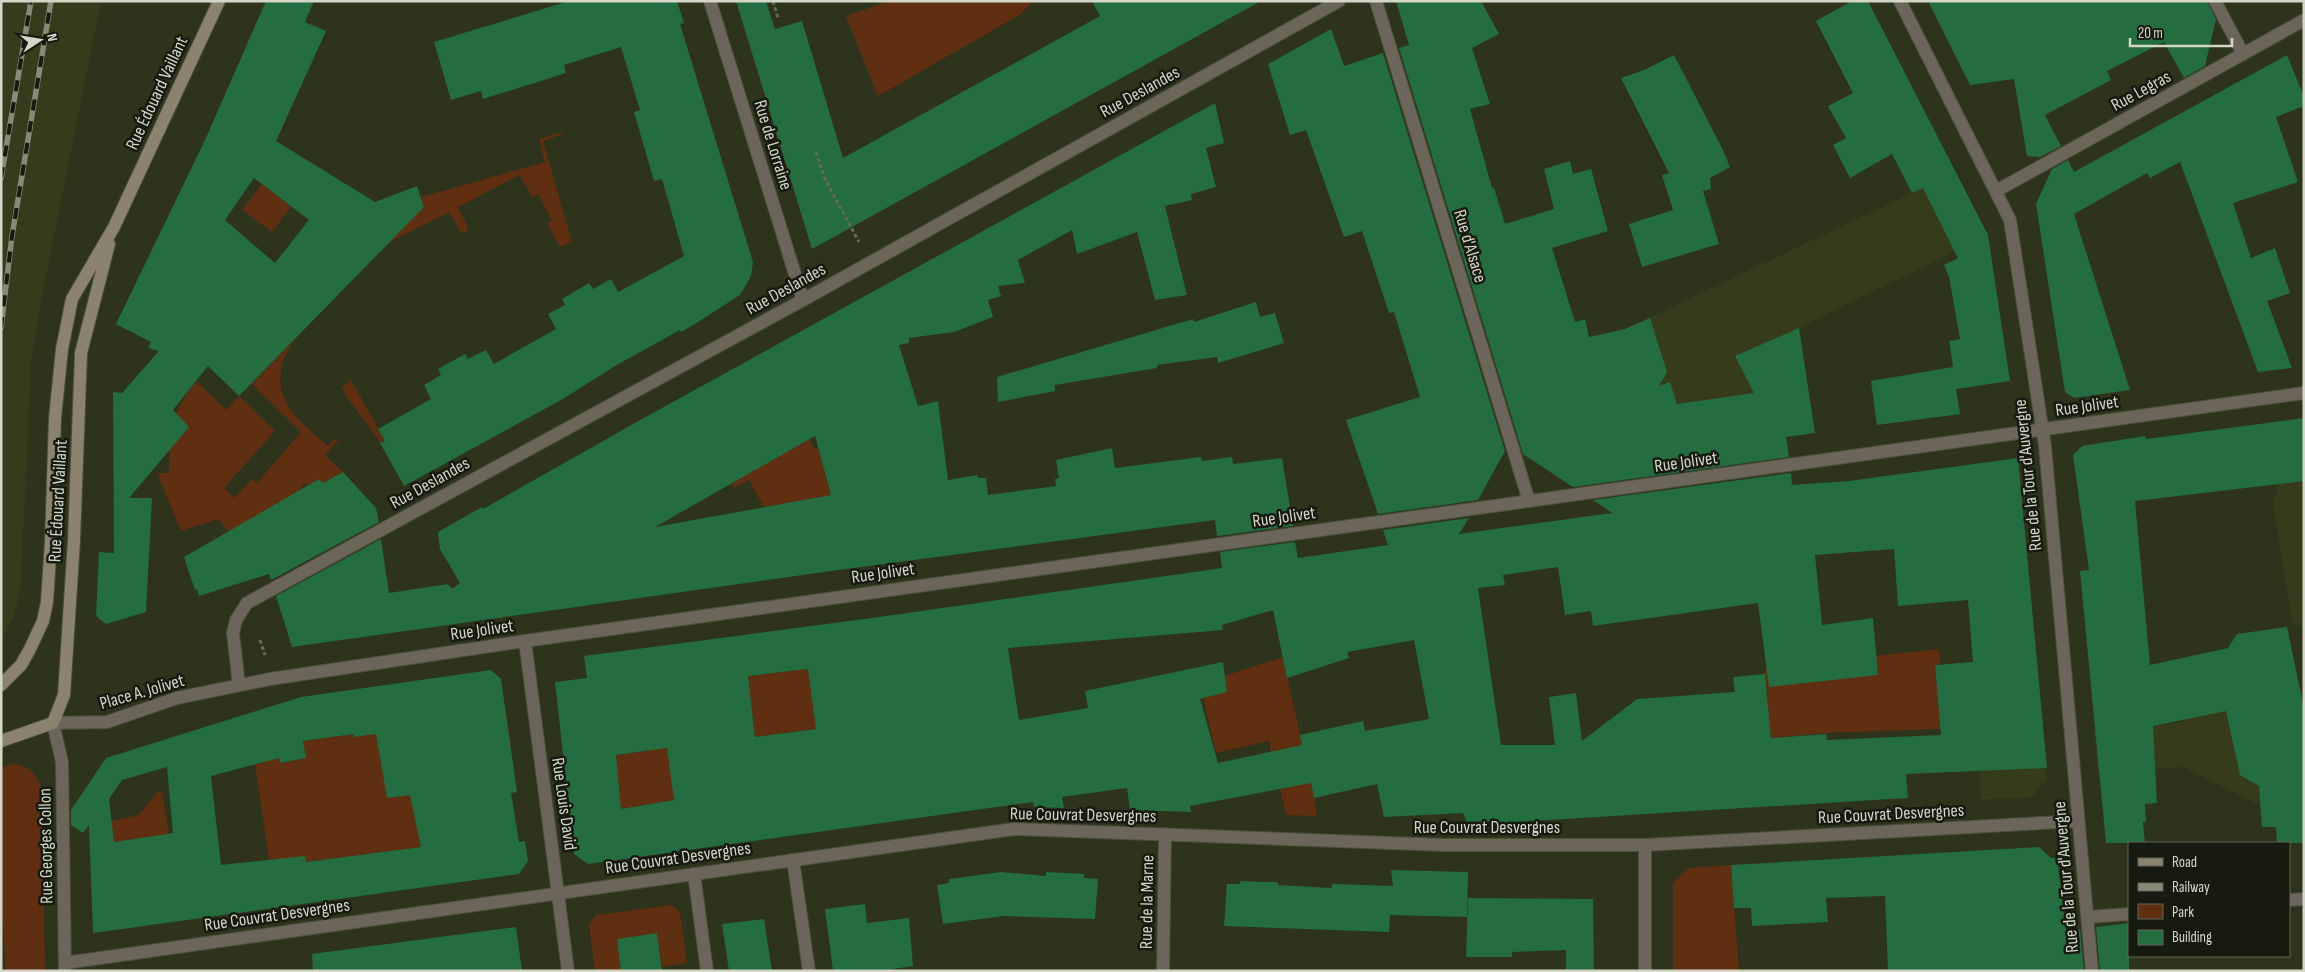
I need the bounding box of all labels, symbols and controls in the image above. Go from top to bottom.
north arrow [15,15,65,65]
scale bar [2130,15,2232,47]
text: 20 m [2138,24,2163,43]
text: N [43,32,61,43]
street label: Rue Édouard Vaillant [122,33,193,153]
street label: Rue Deslandes [1097,62,1183,122]
street label: Rue Legras [2107,66,2175,116]
street label: Rue de Lorraine [749,98,797,192]
street label: Rue d'Alsace [1449,207,1491,285]
street label: Rue Deslandes [743,259,829,319]
street label: Rue Jolivet [2054,391,2120,421]
street label: Rue de la Tour d'Auvergne [2010,398,2046,552]
street label: Rue Édouard Vaillant [44,439,72,563]
street label: Rue Jolivet [1653,447,1719,477]
street label: Rue Deslandes [387,453,473,513]
street label: Rue Jolivet [1251,502,1317,532]
street label: Rue Jolivet [850,558,916,588]
street label: Rue Jolivet [449,615,515,645]
street label: Place A. Jolivet [97,670,187,714]
street label: Rue Louis David [547,756,581,852]
street label: Rue Georges Collon [34,788,58,904]
street label: Rue Couvrat Desvergnes [1817,800,1965,828]
street label: Rue de la Tour d'Auvergne [2049,800,2083,954]
street label: Rue Couvrat Desvergnes [1010,803,1156,827]
street label: Rue Couvrat Desvergnes [1414,817,1560,838]
street label: Rue Couvrat Desvergnes [604,837,752,879]
legend [2128,842,2290,957]
text: Road [2172,853,2197,872]
street label: Rue de la Marne [1136,855,1158,949]
text: Railway [2172,878,2210,897]
street label: Rue Couvrat Desvergnes [203,894,351,936]
text: Park [2172,903,2194,922]
text: Building [2172,928,2212,947]

